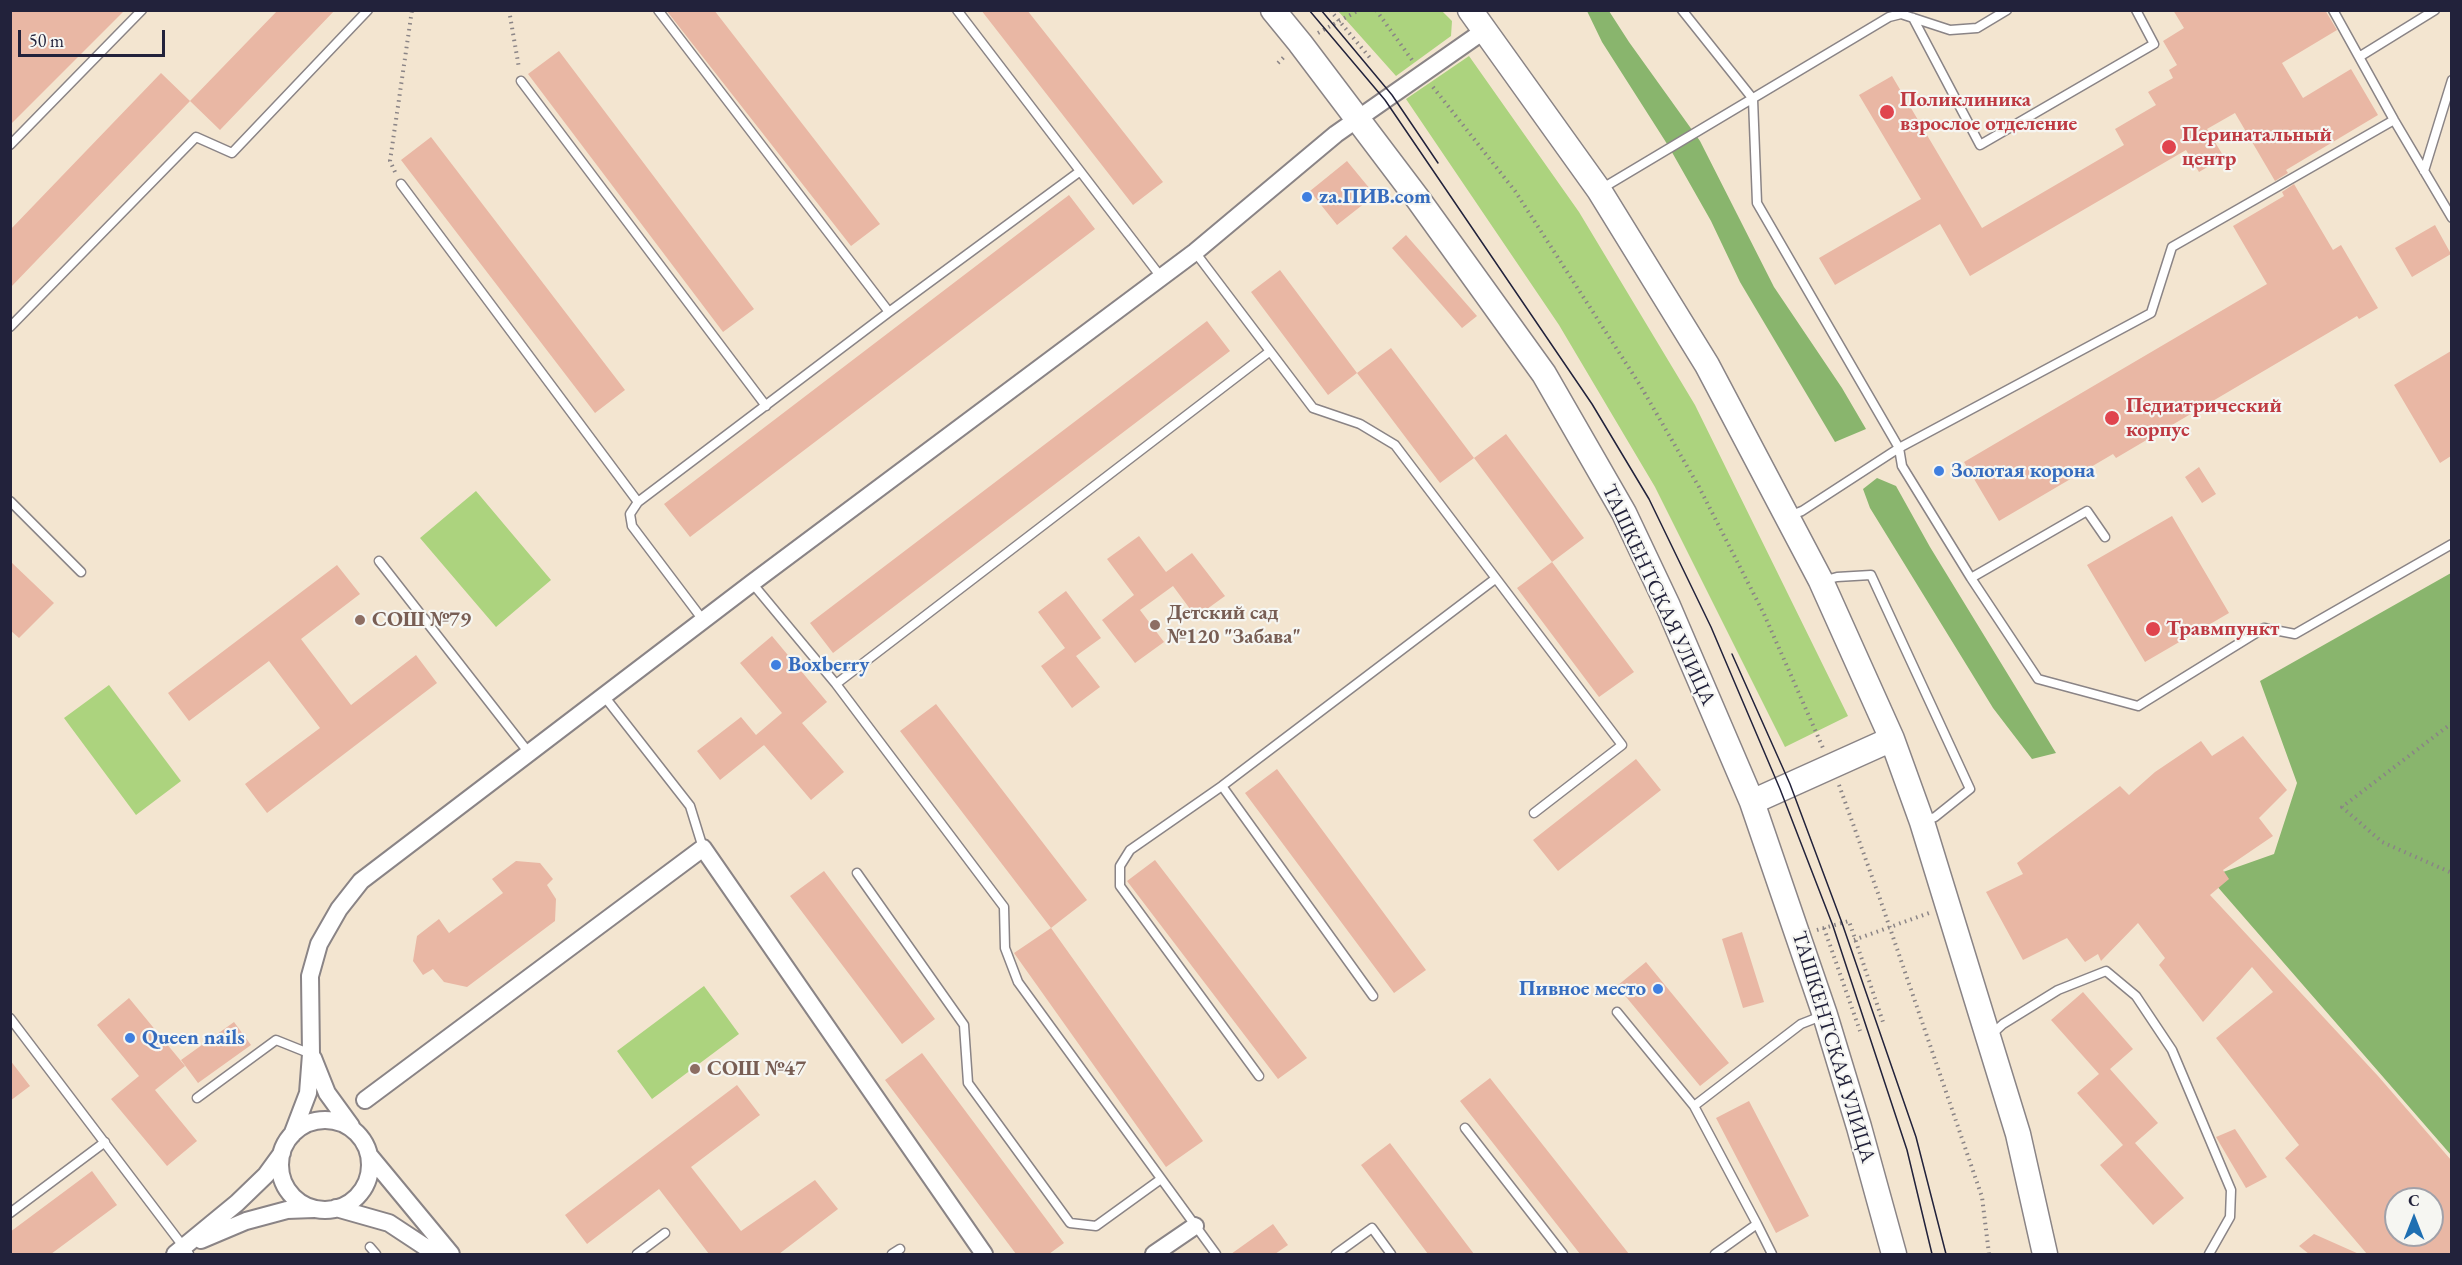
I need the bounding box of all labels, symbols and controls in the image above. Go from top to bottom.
scale bar [21,18,168,56]
text: 50 m [29,29,64,52]
place label: Поликлиника взрослое отделение [1900,87,2077,137]
marker: Поликлиника взрослое отделение [1878,103,1896,121]
place label: Перинатальный центр [2182,122,2332,172]
marker: Перинатальный центр [2160,138,2178,156]
place label: za.ПИВ.com [1319,184,1431,210]
marker: za.ПИВ.com [1300,190,1314,204]
place label: Педиатрический корпус [2126,393,2282,443]
marker: Педиатрический корпус [2103,409,2121,427]
place label: Золотая корона [1951,458,2095,484]
marker: Золотая корона [1932,464,1946,478]
street label: ТАШКЕНТСКАЯ УЛИЦА [1596,480,1720,710]
place label: Детский сад №120 "Забава" [1167,600,1301,650]
place label: СОШ №79 [372,607,471,633]
marker: СОШ №79 [353,613,367,627]
place label: Травмпункт [2166,616,2280,642]
marker: Детский сад №120 "Забава" [1148,618,1162,632]
marker: Травмпункт [2144,620,2162,638]
place label: Boxberry [788,652,869,678]
marker: Boxberry [769,658,783,672]
street label: ТАШКЕНТСКАЯ УЛИЦА [1786,928,1880,1166]
place label: Пивное место [1519,976,1646,1002]
marker: Пивное место [1651,982,1665,996]
place label: Queen nails [142,1025,245,1051]
marker: Queen nails [123,1031,137,1045]
place label: СОШ №47 [707,1056,806,1082]
marker: СОШ №47 [688,1062,702,1076]
north arrow [2384,1187,2444,1247]
text: С [2408,1190,2420,1211]

